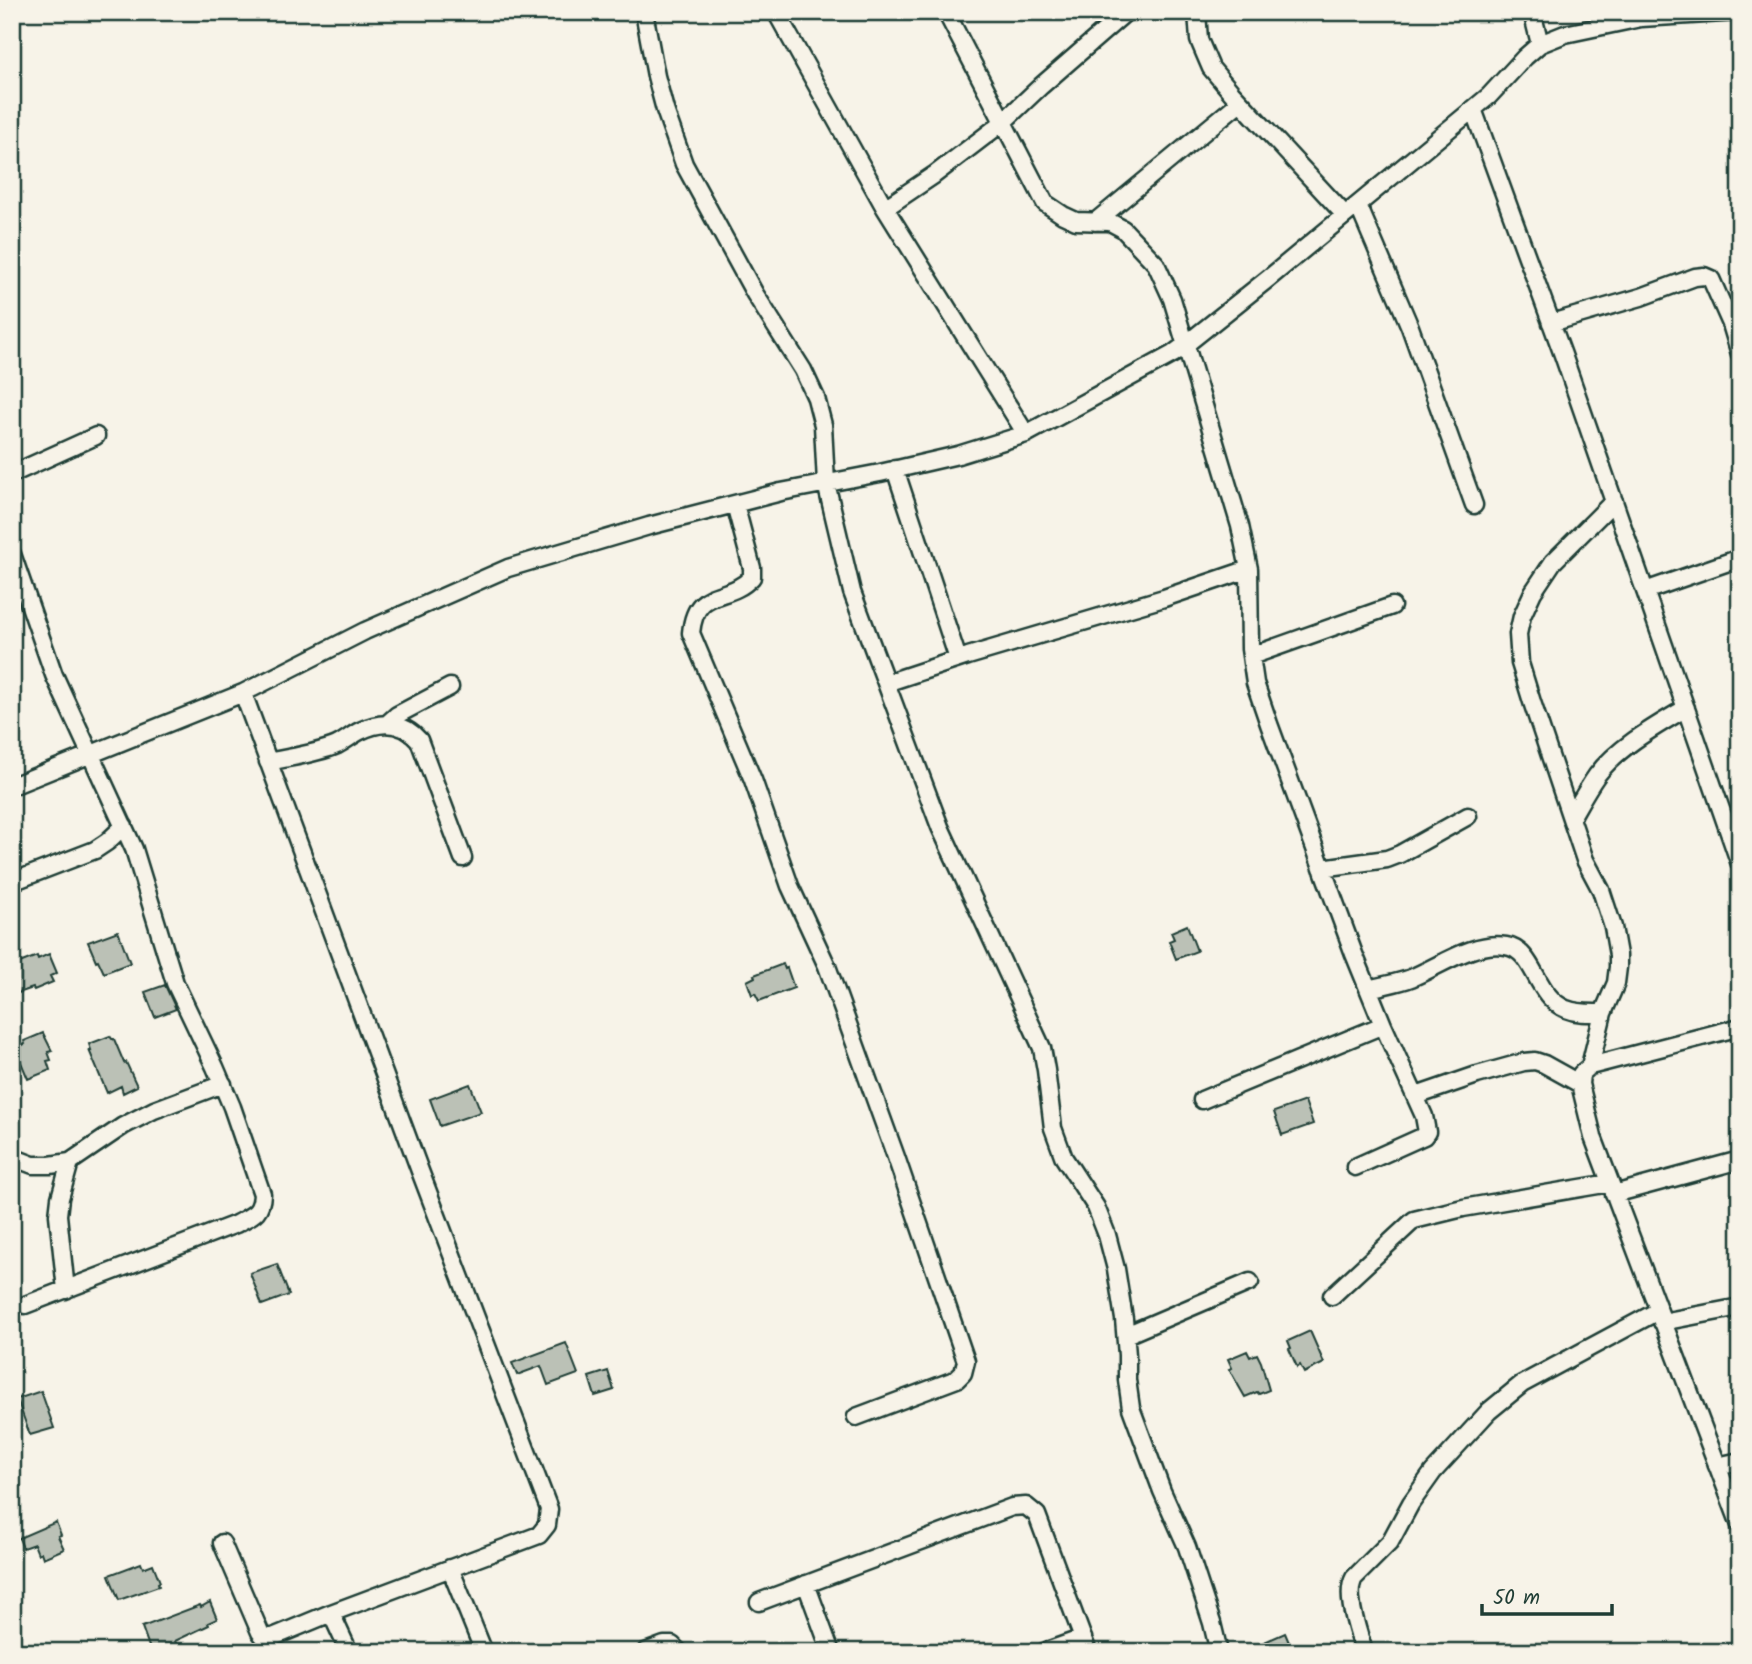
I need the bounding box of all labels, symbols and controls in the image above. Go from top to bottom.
scale bar [1482,1573,1612,1617]
text: 50 m [1493,1582,1540,1615]

